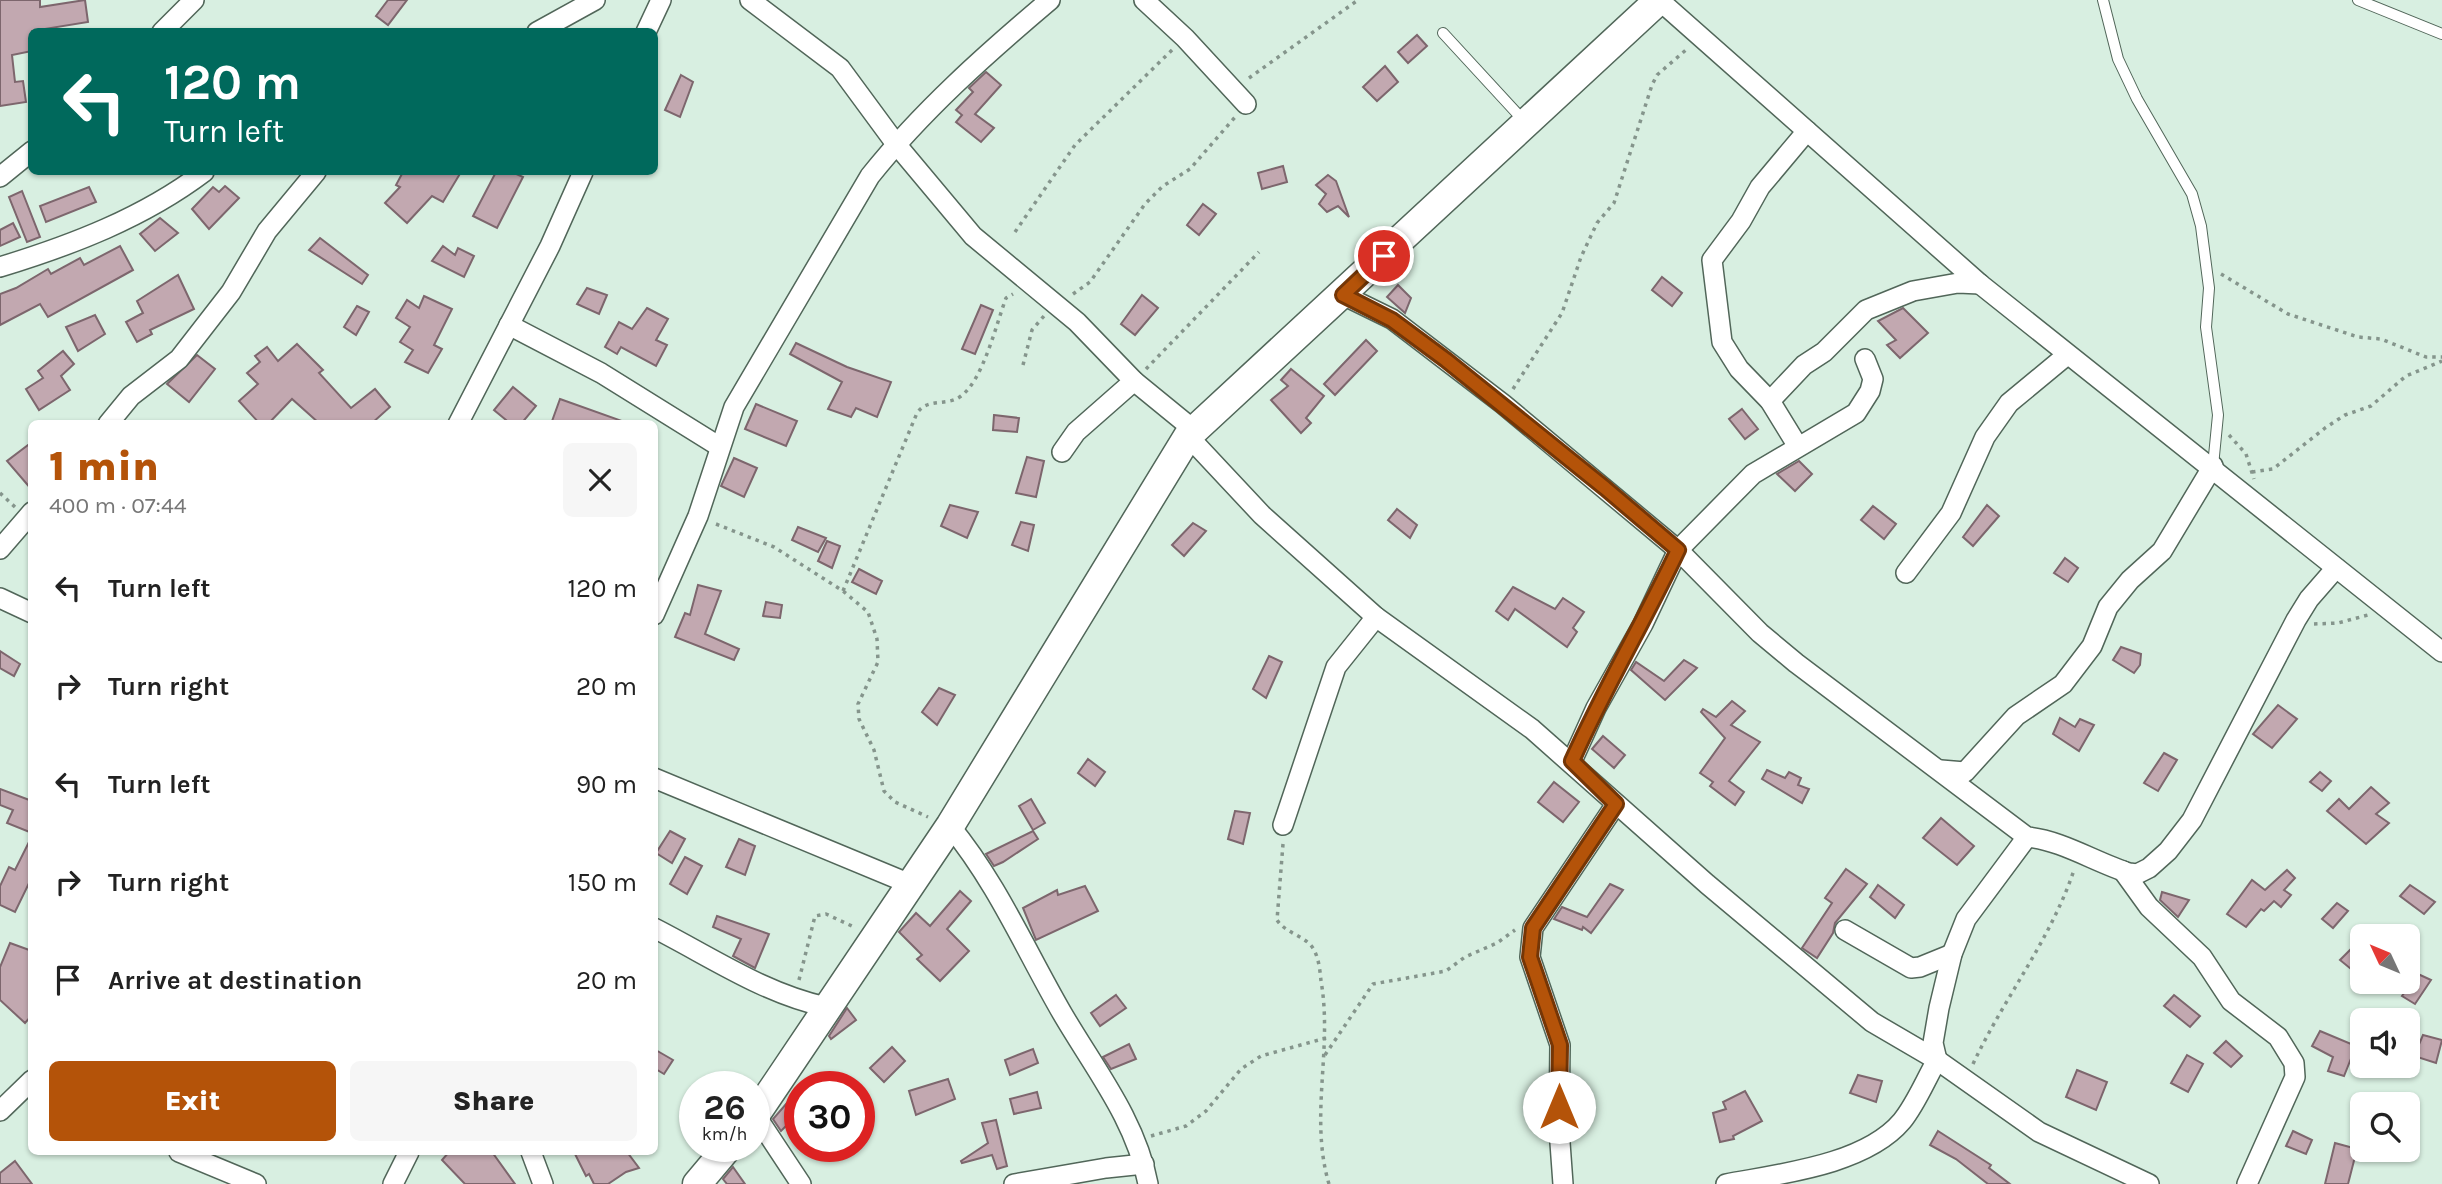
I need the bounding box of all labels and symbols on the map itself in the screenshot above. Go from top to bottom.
pin [1354,226,1414,286]
north arrow [2350,924,2420,994]
position arrow [1522,1070,1596,1144]
speed limit sign: 30 [784,1071,875,1162]

